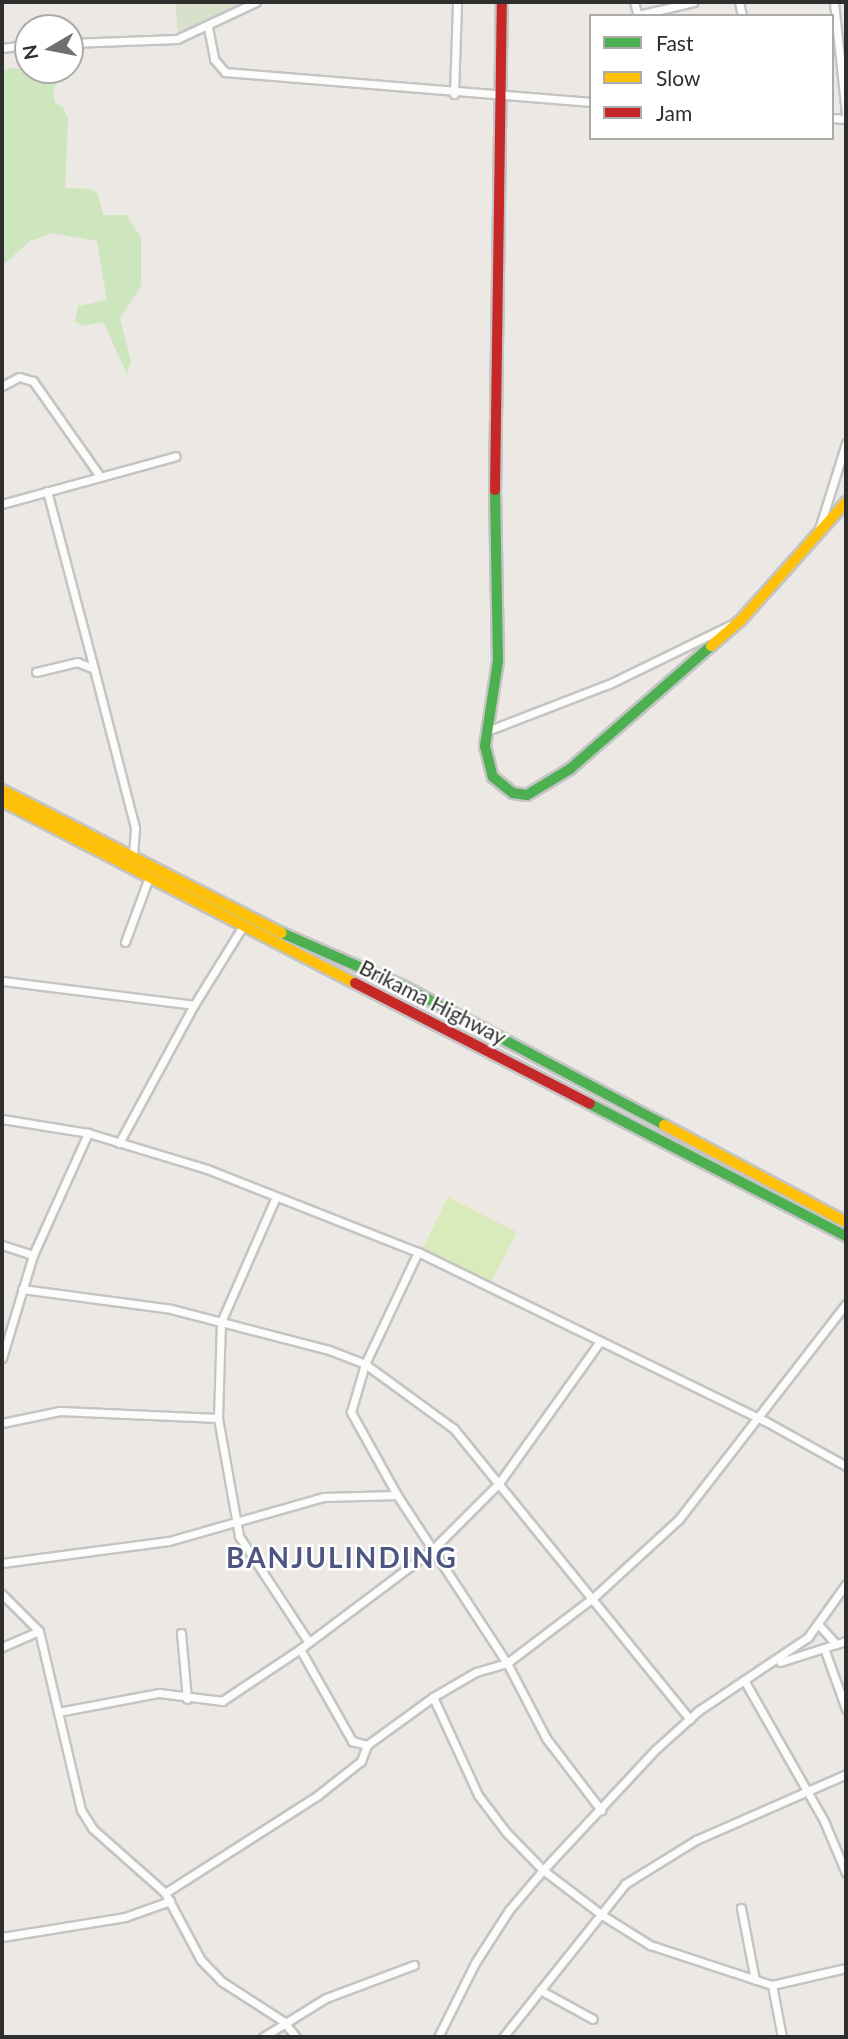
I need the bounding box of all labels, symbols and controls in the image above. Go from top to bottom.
north arrow [14,14,84,84]
legend [589,14,834,140]
text: Fast [656,30,693,55]
text: N [17,43,42,62]
text: Slow [656,65,700,90]
text: Jam [656,100,692,125]
street label: Brikama Highway [356,954,510,1050]
district label: BANJULINDING [228,1540,456,1574]

